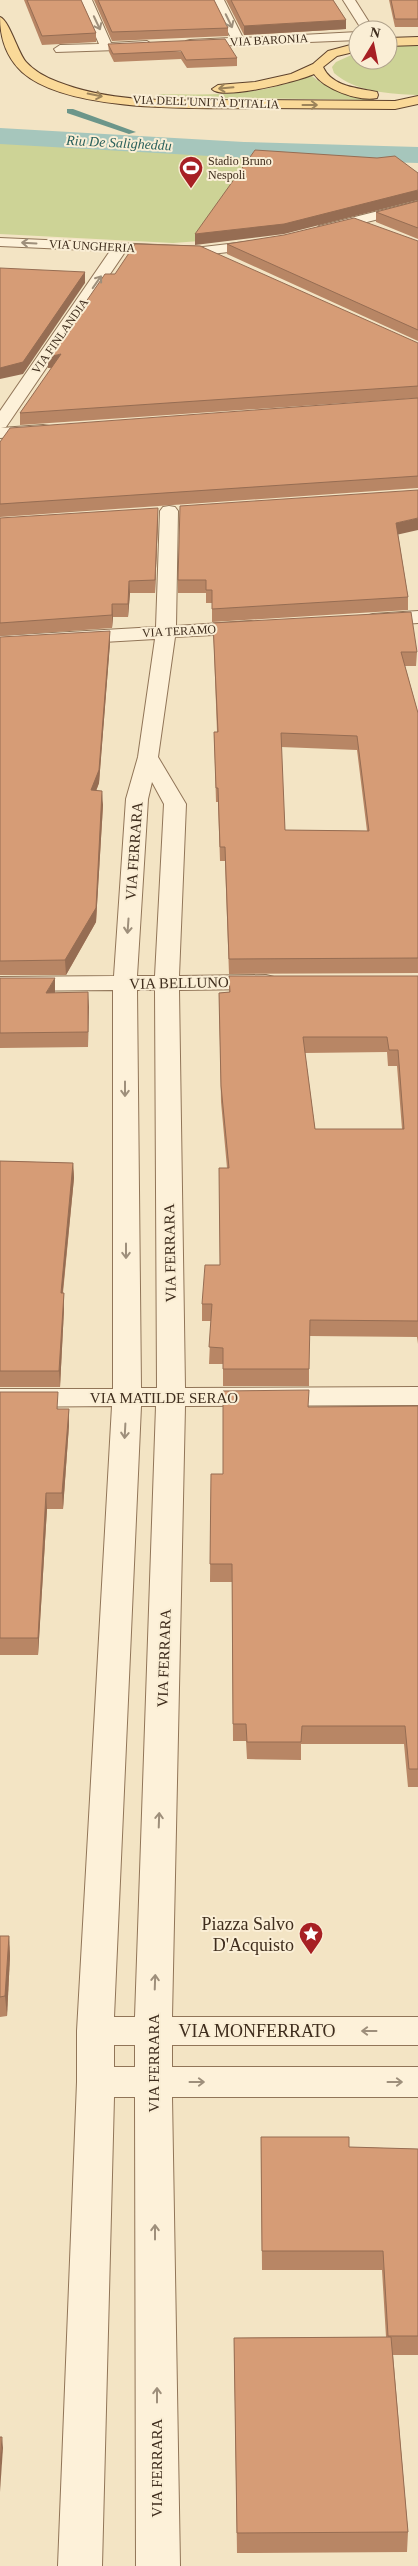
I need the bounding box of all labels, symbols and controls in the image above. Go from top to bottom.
one-way arrow [224,13,234,28]
one-way arrow [92,15,102,30]
north arrow [348,20,398,70]
text: N [369,24,381,41]
street label: VIA BARONIA [230,31,309,49]
one-way arrow [218,84,234,93]
one-way arrow [87,91,103,101]
street label: VIA DELL'UNITÀ D'ITALIA [132,92,280,112]
one-way arrow [301,100,317,109]
water label: Riu De Saligheddu [65,133,172,153]
place label: Stadio Bruno Nespoli [208,154,272,182]
sports icon: Stadio Bruno Nespoli [178,155,204,189]
street label: VIA UNGHERIA [49,237,136,255]
one-way arrow [21,239,37,248]
one-way arrow [92,276,102,290]
street label: VIA FINLANDIA [29,295,91,376]
street label: VIA TERAMO [142,622,217,640]
street label: VIA FERRARA [123,801,145,901]
one-way arrow [124,918,133,934]
street label: VIA BELLUNO [129,974,229,992]
one-way arrow [120,1080,130,1097]
street label: VIA FERRARA [161,1203,179,1303]
one-way arrow [121,1243,131,1259]
street label: VIA MATILDE SERAO [90,1390,238,1406]
one-way arrow [121,1423,130,1439]
street label: VIA FERRARA [154,1608,174,1708]
one-way arrow [155,1812,164,1828]
place label: Piazza Salvo D'Acquisto [202,1914,294,1955]
place icon: Piazza Salvo D'Acquisto [298,1921,324,1955]
one-way arrow [150,1975,159,1991]
street label: VIA FERRARA [146,2013,162,2112]
street label: VIA MONFERRATO [178,2021,336,2041]
one-way arrow [362,2026,378,2036]
one-way arrow [189,2077,205,2087]
one-way arrow [386,2077,403,2087]
one-way arrow [150,2225,160,2241]
one-way arrow [152,2387,162,2404]
street label: VIA FERRARA [149,2418,165,2517]

